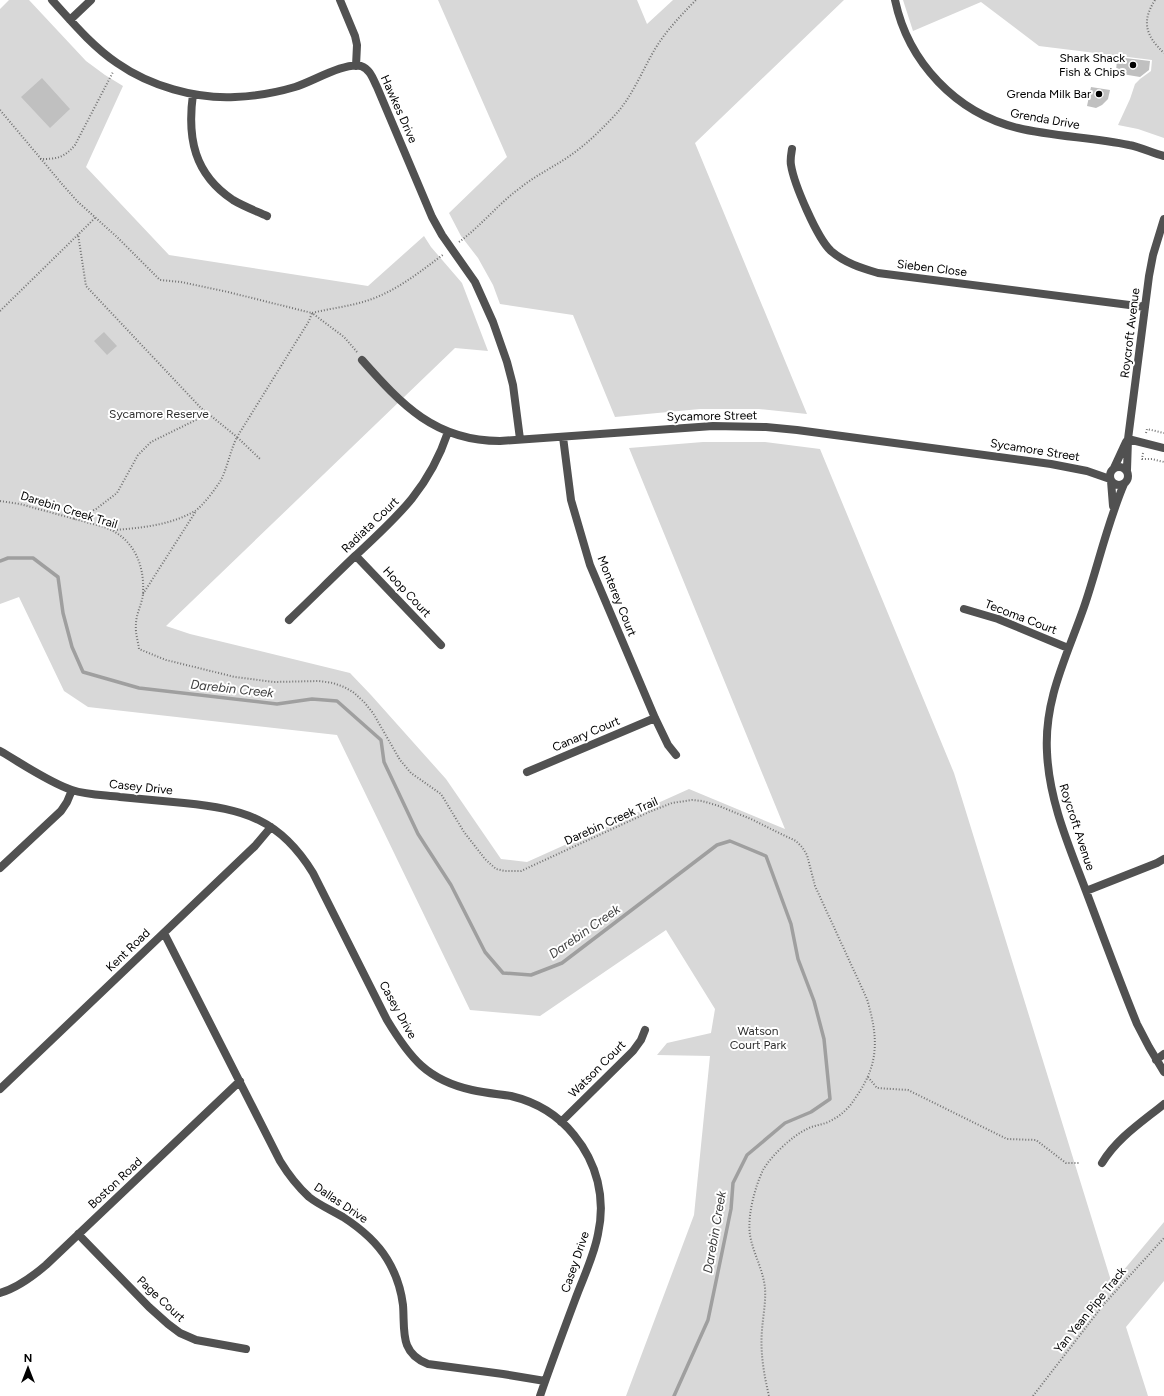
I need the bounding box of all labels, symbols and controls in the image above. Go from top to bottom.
place label: Shark Shack Fish & Chips [1059,51,1125,79]
marker: Shark Shack Fish & Chips [1128,60,1138,70]
street label: Hawkes Drive [378,73,420,146]
place label: Grenda Milk Bar [1007,87,1091,101]
marker: Grenda Milk Bar [1094,89,1104,99]
street label: Grenda Drive [1009,106,1081,132]
street label: Sieben Close [896,257,968,279]
street label: Roycroft Avenue [1118,287,1143,379]
park label: Sycamore Reserve [109,407,209,421]
street label: Sycamore Street [667,408,758,424]
street label: Sycamore Street [989,436,1081,464]
street label: Darebin Creek Trail [19,489,119,531]
street label: Radiata Court [338,494,402,556]
street label: Monterey Court [594,554,640,639]
street label: Hoop Court [380,564,434,620]
street label: Tecoma Court [983,597,1059,637]
water label: Darebin Creek [190,677,275,700]
street label: Canary Court [550,713,622,754]
street label: Casey Drive [109,777,174,797]
street label: Roycroft Avenue [1056,782,1098,873]
street label: Darebin Creek Trail [562,794,660,848]
water label: Darebin Creek [546,901,623,962]
street label: Kent Road [103,926,153,974]
street label: Casey Drive [376,979,420,1042]
park label: Watson Court Park [730,1024,787,1052]
street label: Watson Court [566,1037,629,1100]
street label: Boston Road [85,1154,145,1212]
street label: Dallas Drive [311,1180,371,1226]
water label: Darebin Creek [700,1189,729,1275]
street label: Casey Drive [558,1229,592,1294]
street label: Yan Yean Pipe Track [1051,1264,1129,1356]
street label: Page Court [134,1273,188,1325]
north arrow [8,1348,48,1388]
text: N [24,1352,32,1365]

